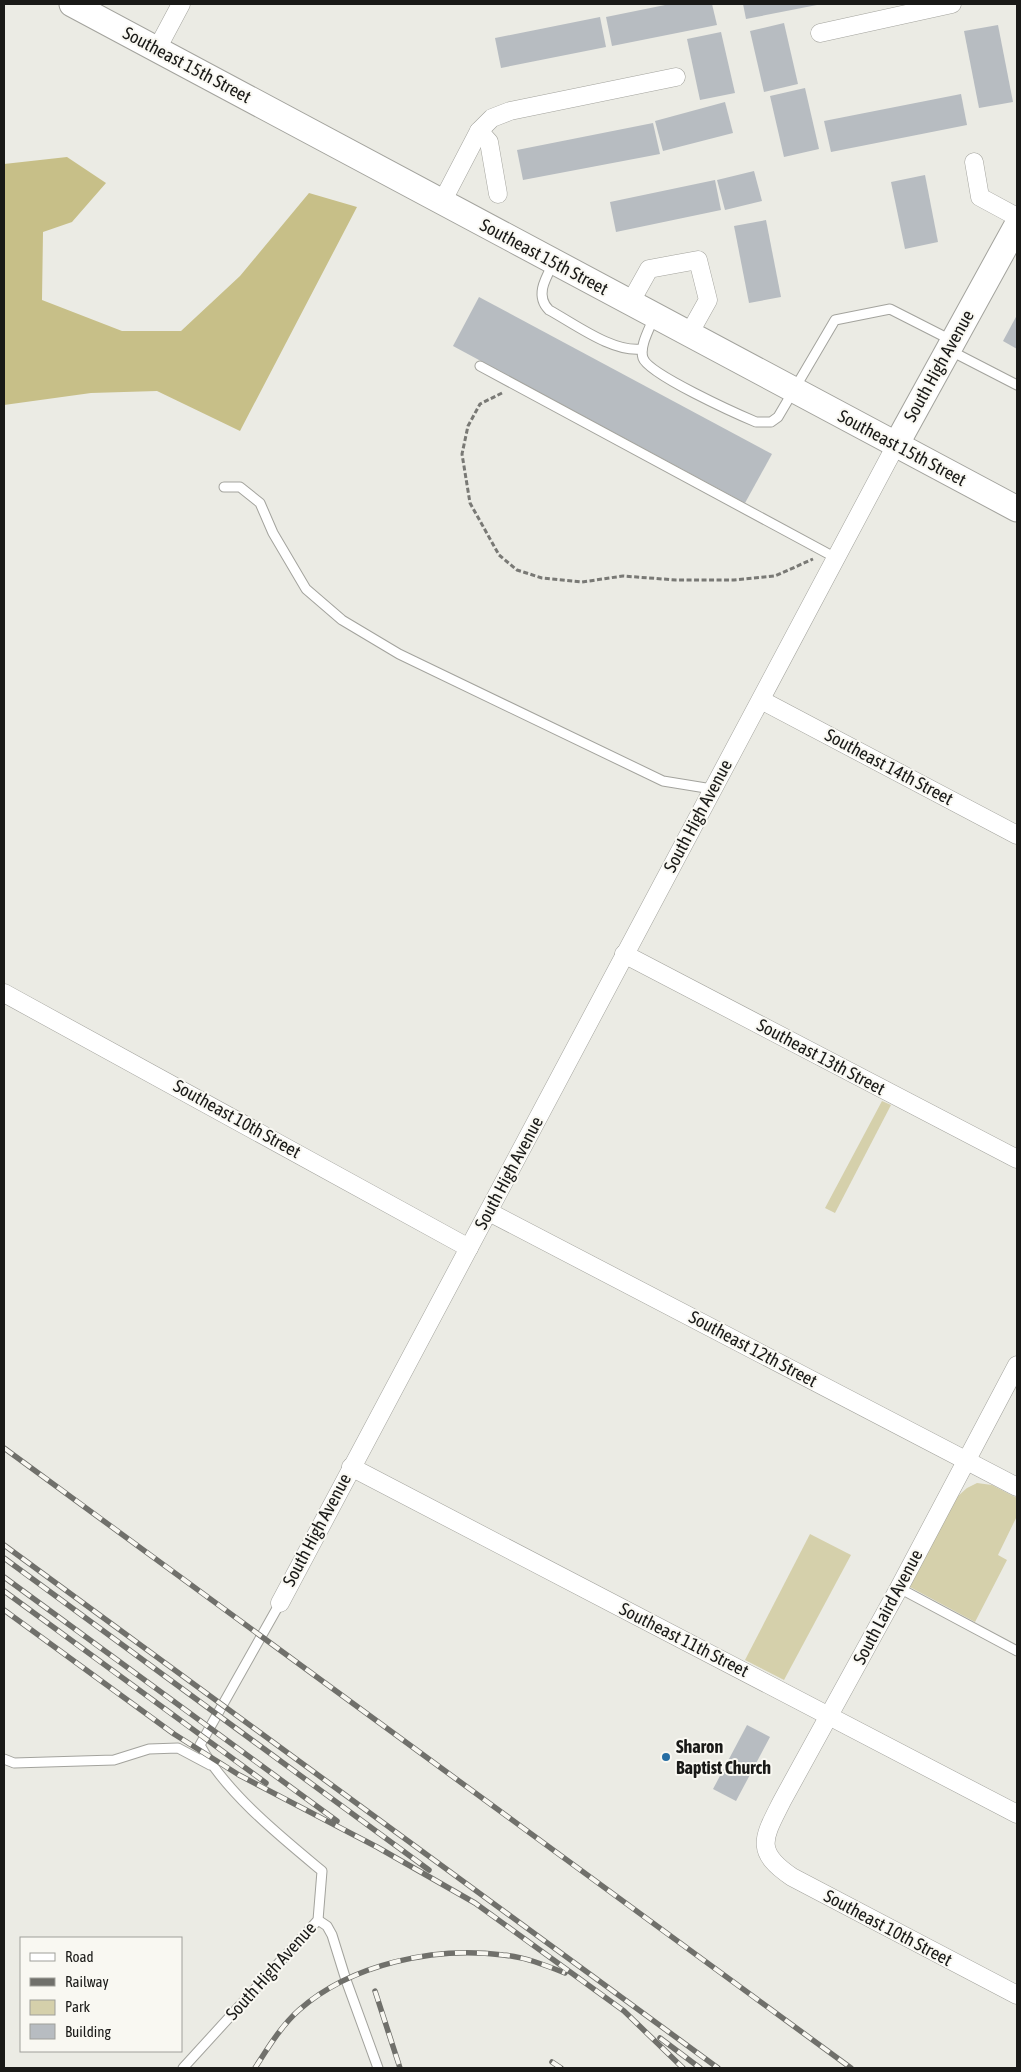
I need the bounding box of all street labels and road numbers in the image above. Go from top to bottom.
street label: Southeast 15th Street [120,22,255,107]
street label: Southeast 15th Street [477,214,612,299]
street label: South High Avenue [899,306,978,425]
street label: Southeast 15th Street [835,405,970,490]
street label: Southeast 14th Street [822,724,957,809]
street label: South High Avenue [659,756,736,876]
street label: Southeast 13th Street [754,1014,889,1099]
street label: Southeast 10th Street [170,1075,304,1162]
street label: South High Avenue [470,1113,547,1233]
street label: Southeast 12th Street [686,1306,821,1391]
street label: South High Avenue [278,1470,355,1590]
street label: South Laird Avenue [849,1546,927,1668]
street label: Southeast 11th Street [616,1598,752,1681]
street label: Southeast 10th Street [821,1885,956,1970]
street label: South High Avenue [221,1917,320,2024]

